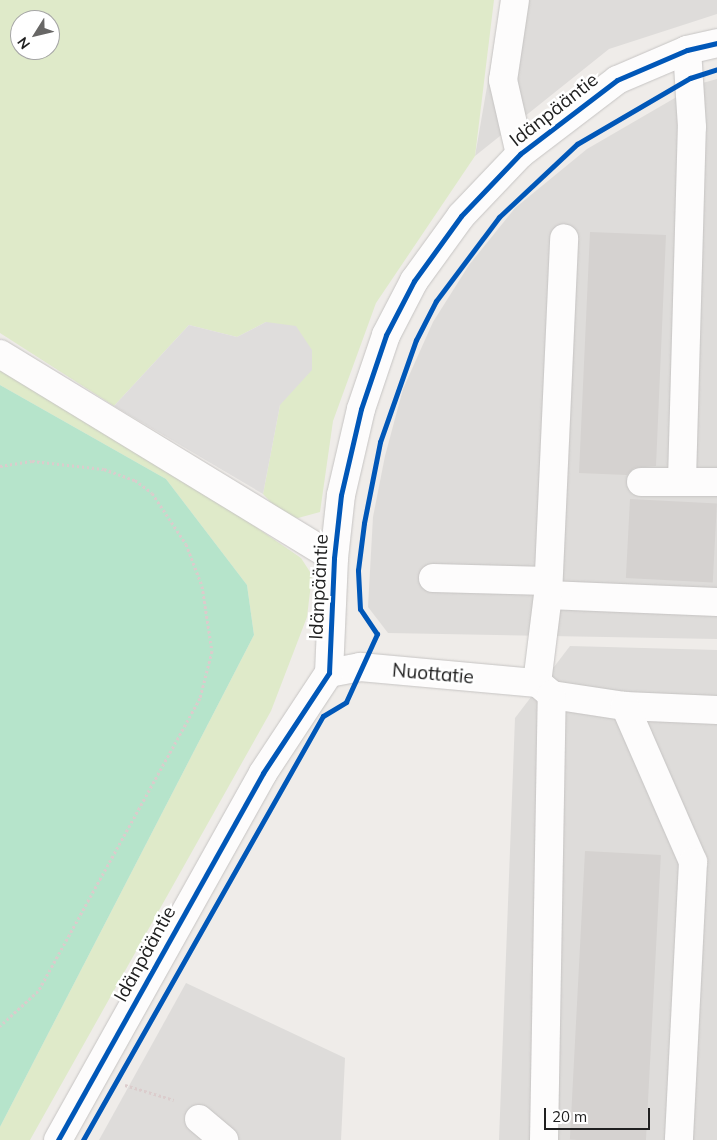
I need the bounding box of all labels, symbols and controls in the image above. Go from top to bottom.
north arrow [10,10,60,60]
text: N [13,34,34,53]
street label: Idänpääntie [505,68,603,152]
street label: Idänpääntie [305,534,333,640]
street label: Nuottatie [391,659,475,689]
street label: Idänpääntie [109,902,181,1006]
scale bar [547,1098,653,1130]
text: 20 m [552,1107,587,1126]

